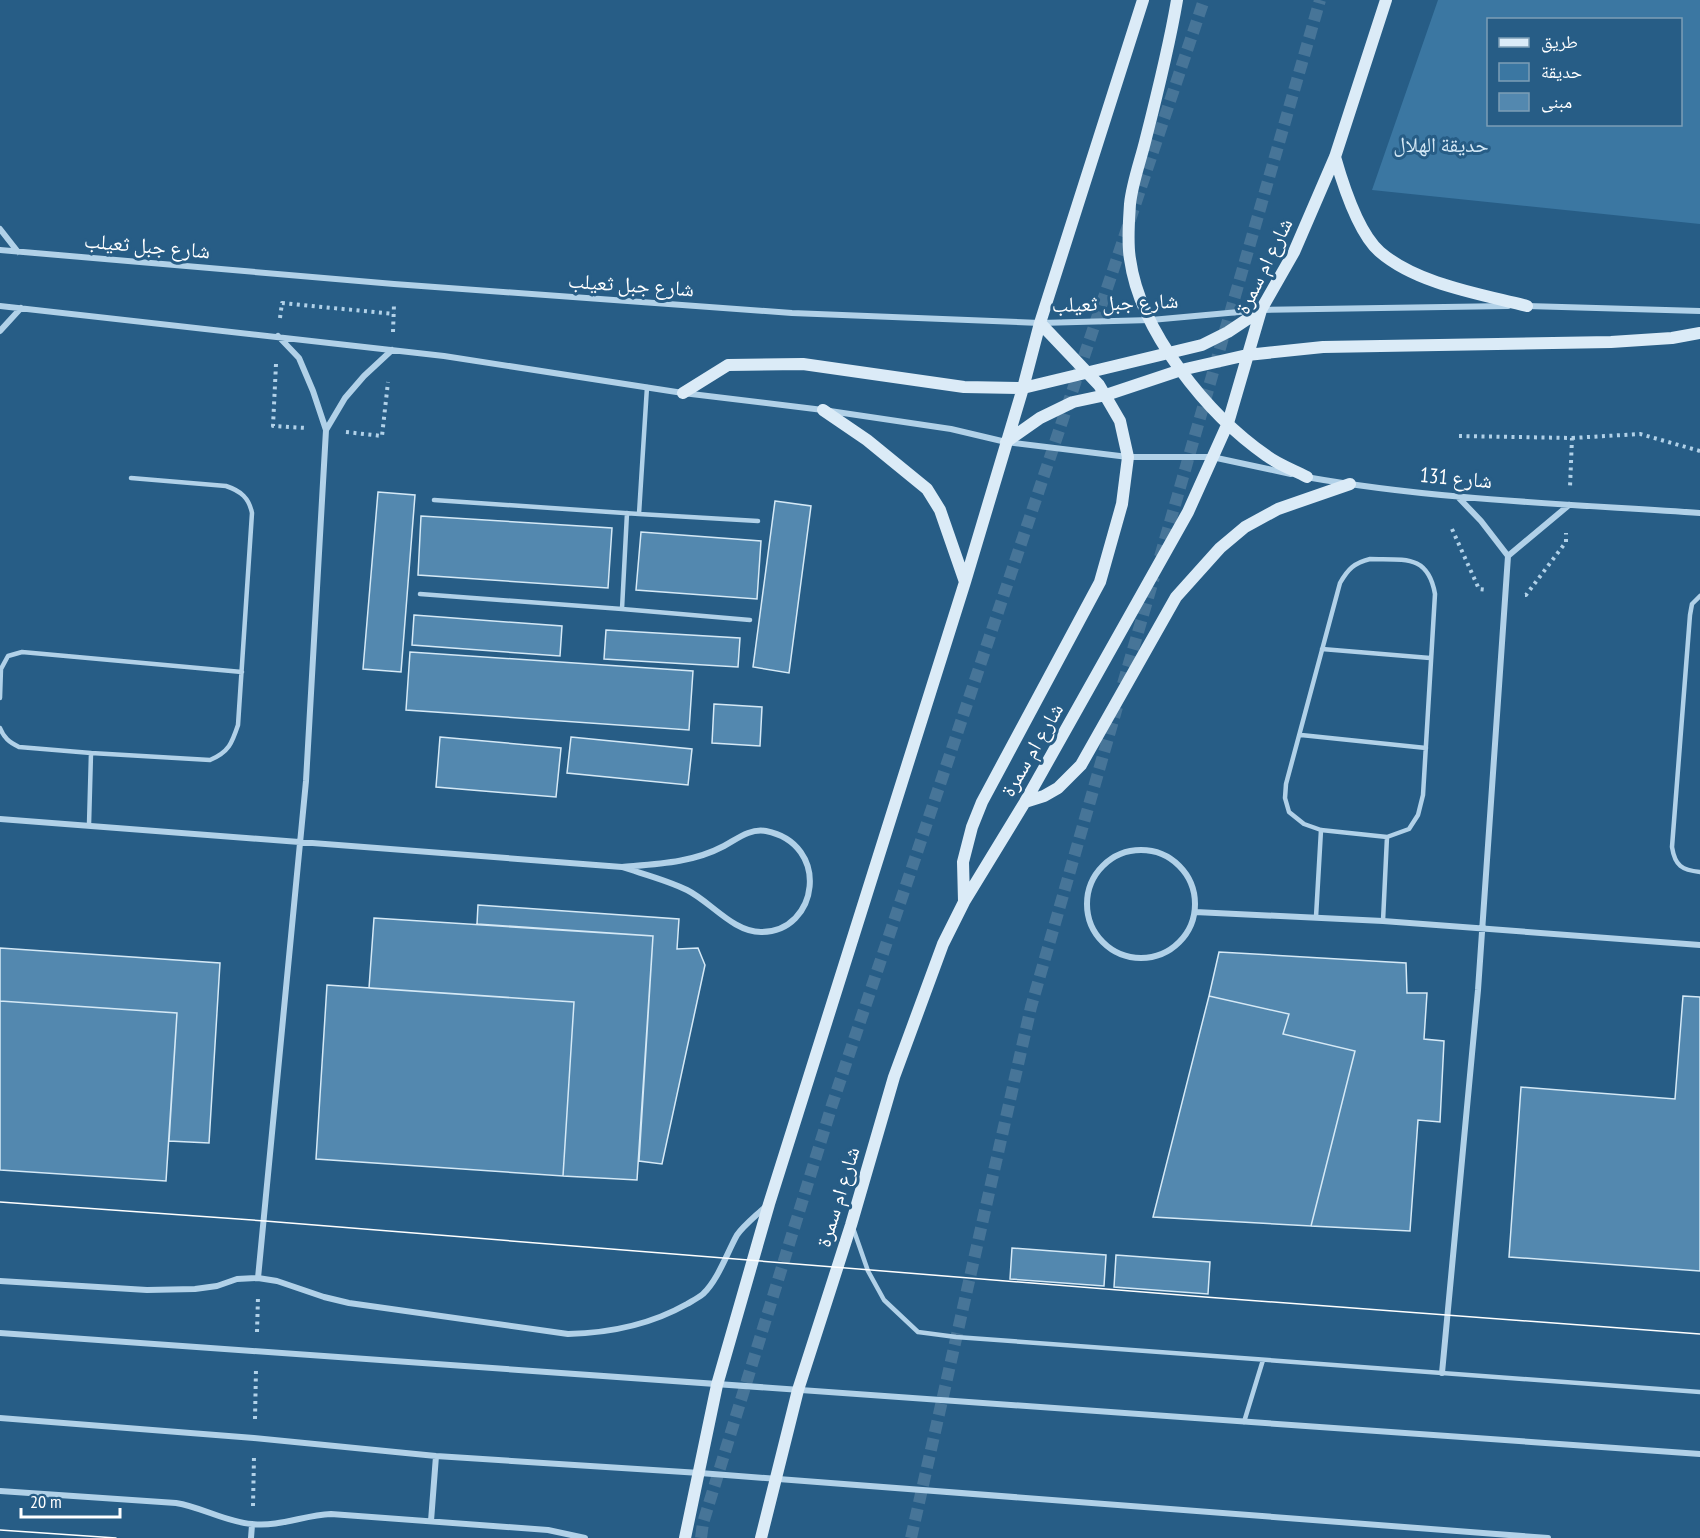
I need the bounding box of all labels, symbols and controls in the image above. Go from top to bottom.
legend [1487,18,1682,126]
text: طريق [1541,30,1578,53]
text: حديقة [1541,60,1582,83]
text: مبنى [1541,90,1572,113]
park label: حديقة الهلال [1393,131,1489,158]
street label: شارع ام سمرة [1229,213,1299,319]
street label: شارع جبل ثعيلب [83,227,211,264]
street label: شارع جبل ثعيلب [567,267,695,302]
street label: شارع جبل ثعيلب [1051,287,1179,318]
street label: شارع 131 [1419,461,1493,494]
street label: شارع ام سمرة [994,698,1070,802]
street label: شارع ام سمرة [809,1143,867,1251]
scale bar [21,1481,120,1519]
text: 20 m [30,1490,62,1513]

